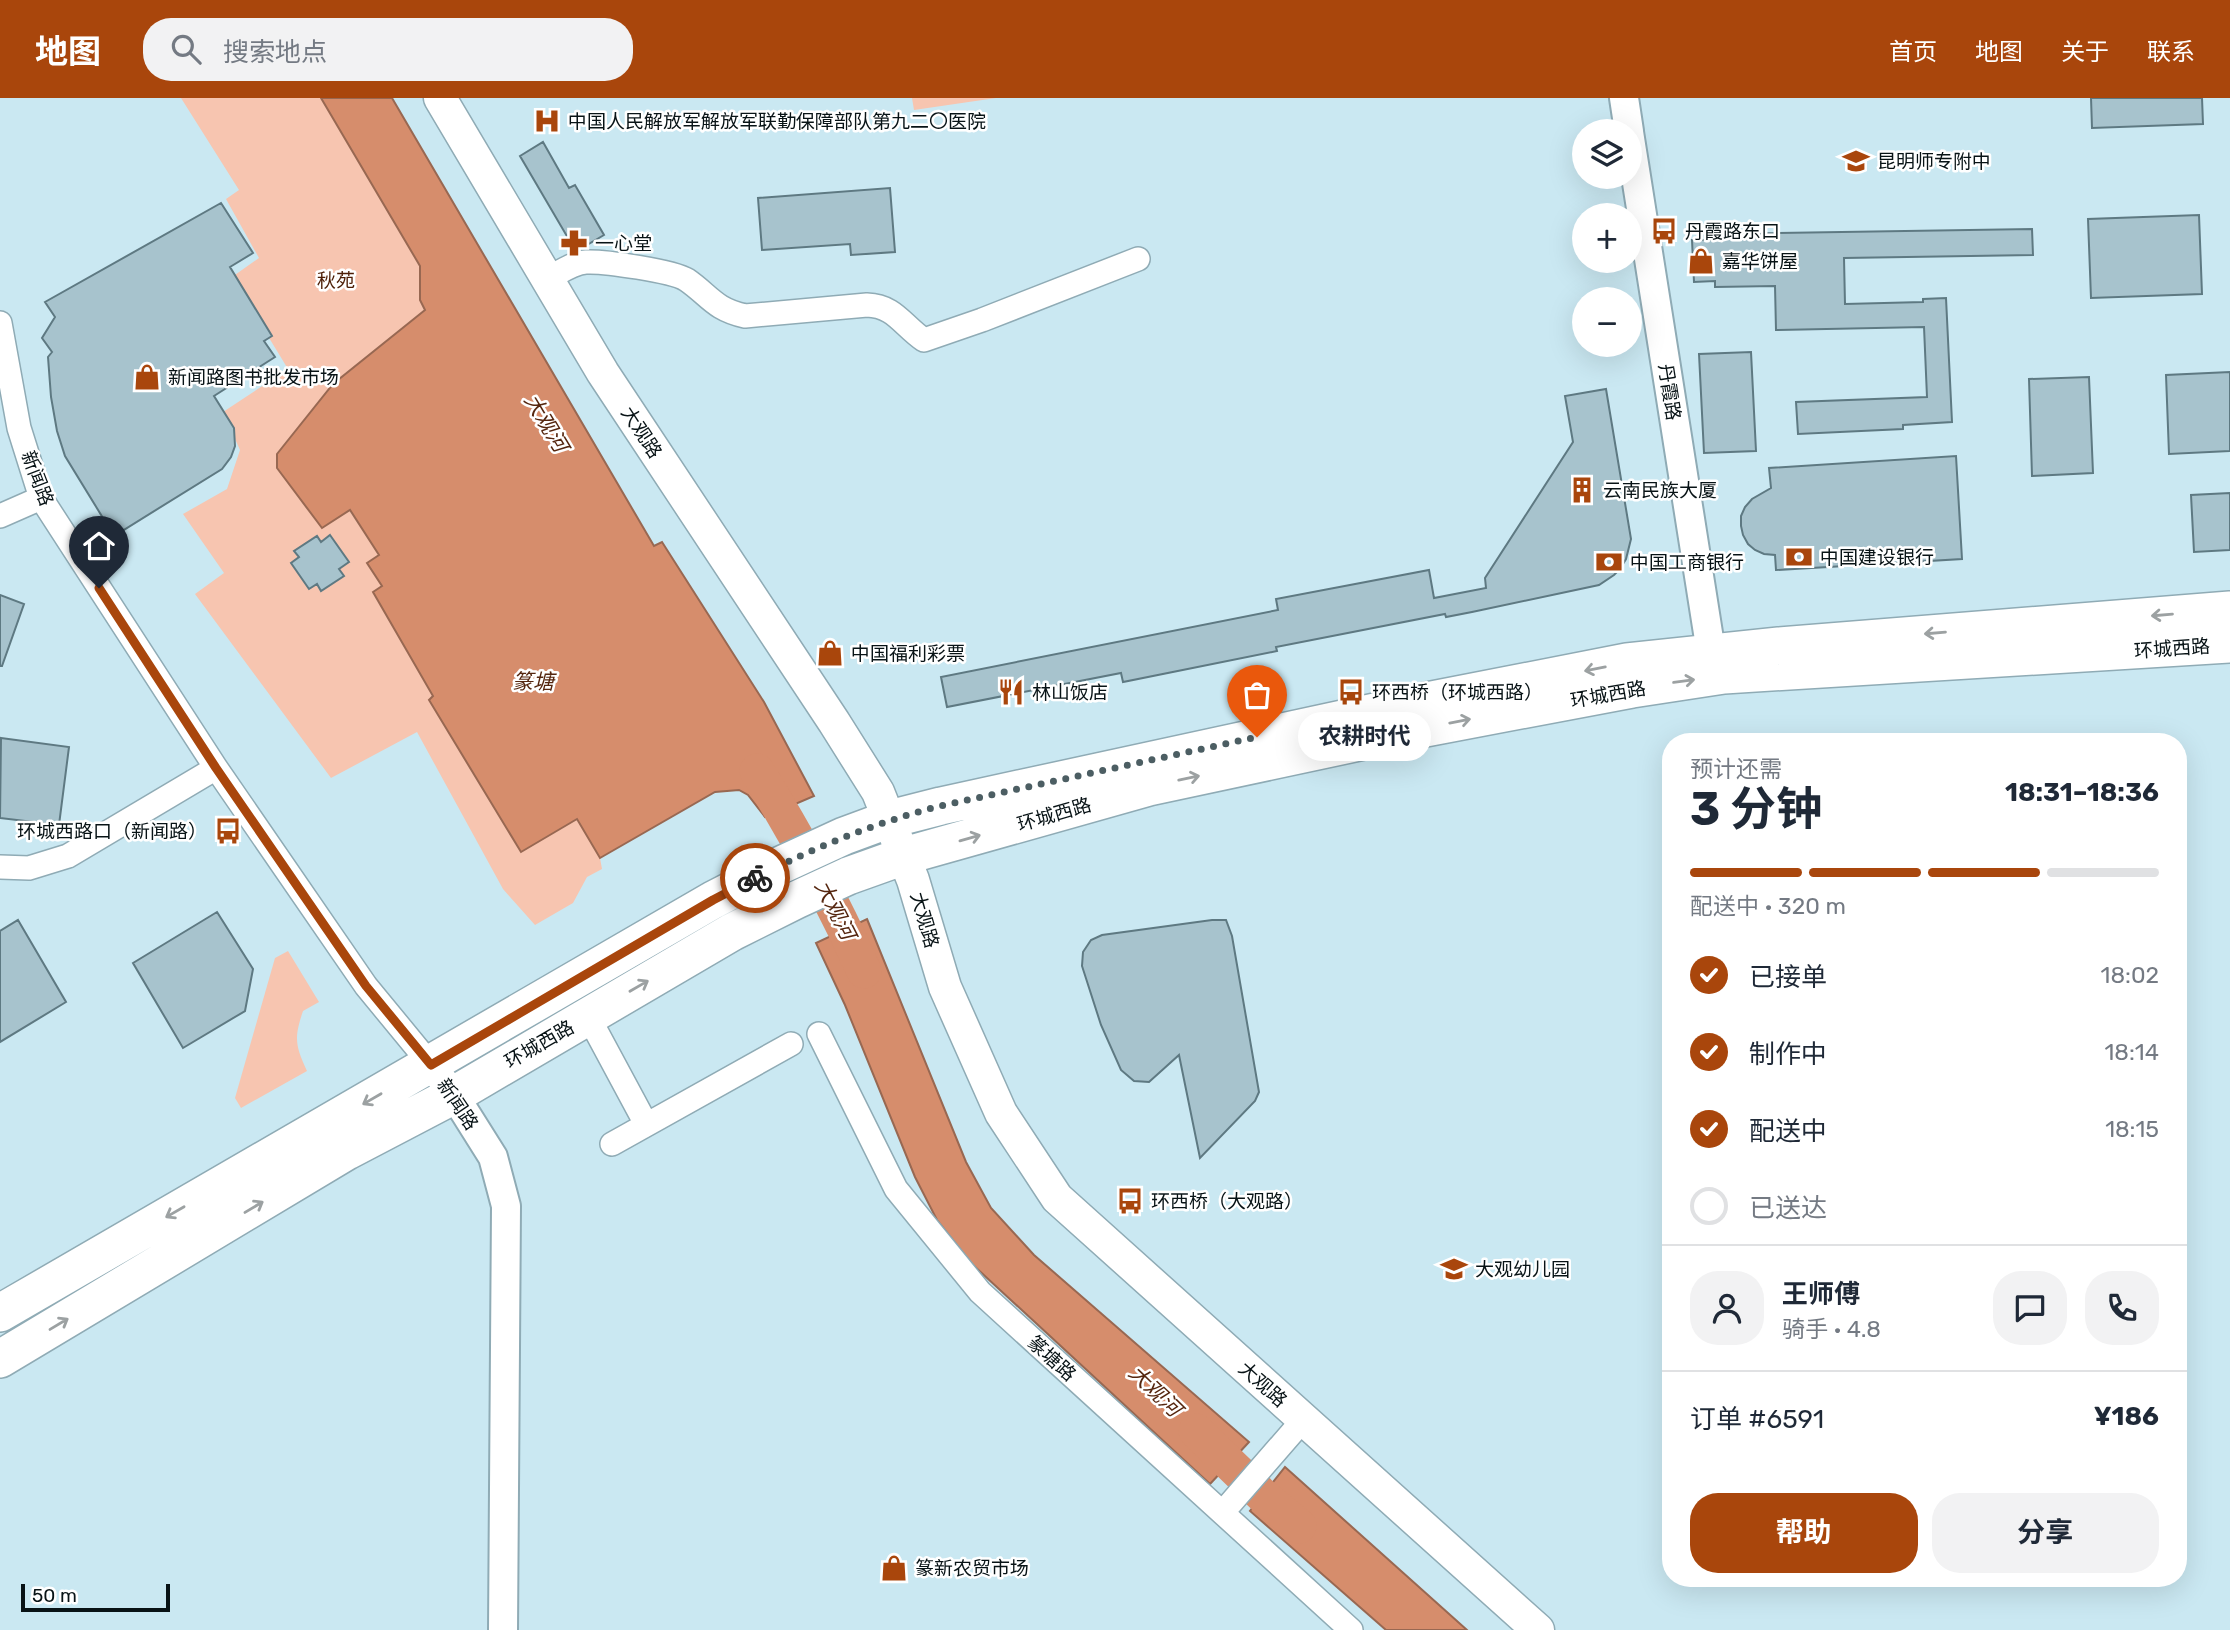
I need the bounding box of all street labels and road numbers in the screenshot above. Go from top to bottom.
street label: 丹霞路 [1654,362,1685,422]
street label: 大观路 [616,402,667,462]
street label: 新闻路 [17,447,58,509]
street label: 环城西路 [2133,634,2211,663]
street label: 环城西路 [1569,677,1648,712]
street label: 环城西路 [1014,793,1094,836]
street label: 大观路 [906,890,943,951]
street label: 环城西路 [501,1015,578,1073]
street label: 新闻路 [432,1074,483,1134]
street label: 篆塘路 [1023,1331,1081,1386]
street label: 大观路 [1234,1357,1292,1412]

